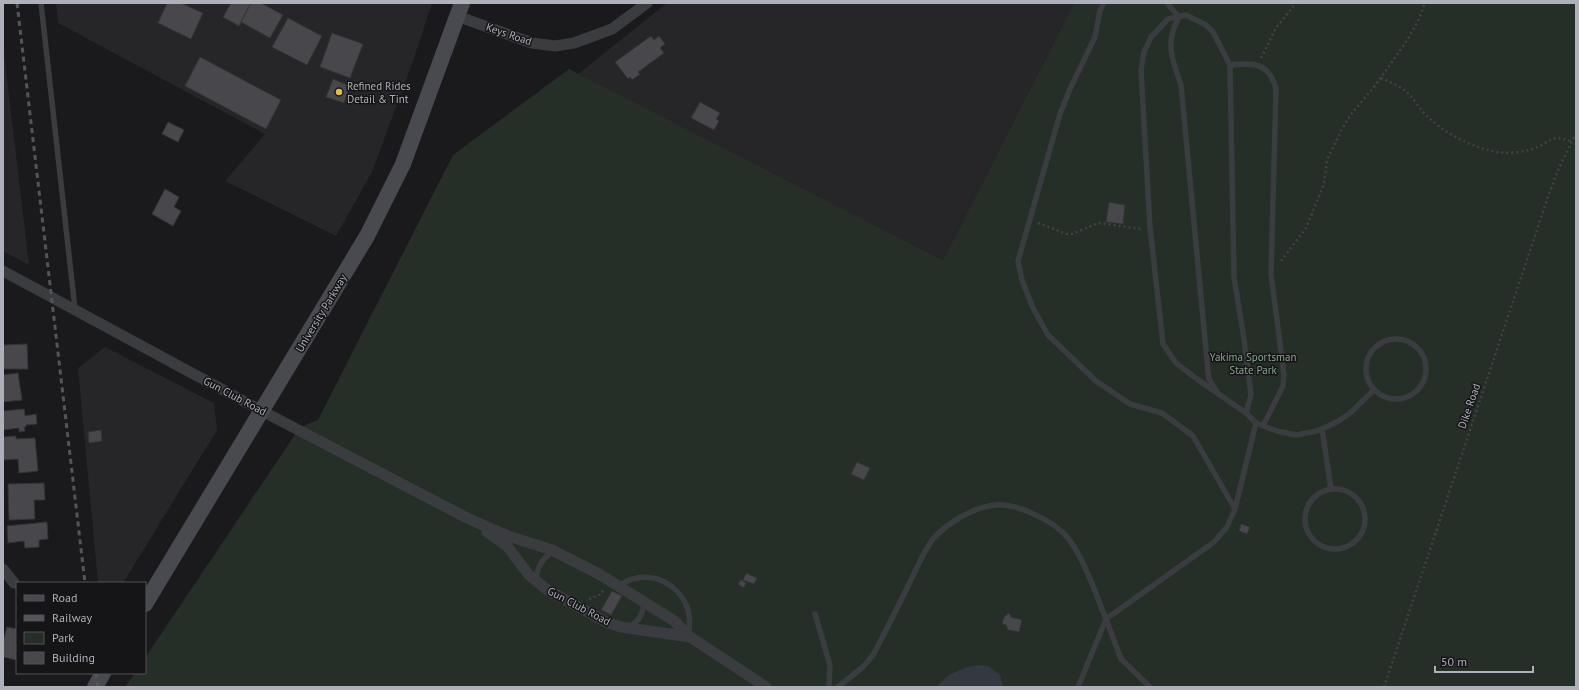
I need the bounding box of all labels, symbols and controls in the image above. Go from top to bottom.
street label: Keys Road [484,20,534,48]
place label: Refined Rides Detail & Tint [347,79,411,106]
marker: Refined Rides Detail & Tint [334,87,344,97]
street label: University Parkway [292,271,350,355]
park label: Yakima Sportsman State Park [1210,350,1296,377]
street label: Gun Club Road [201,374,269,418]
street label: Dike Road [1455,381,1483,431]
legend [16,582,146,674]
street label: Gun Club Road [545,584,613,628]
text: Road [52,590,77,605]
text: Railway [52,610,92,625]
text: Park [52,630,74,645]
scale bar [1435,648,1533,674]
text: Building [52,650,95,665]
text: 50 m [1441,654,1467,669]

